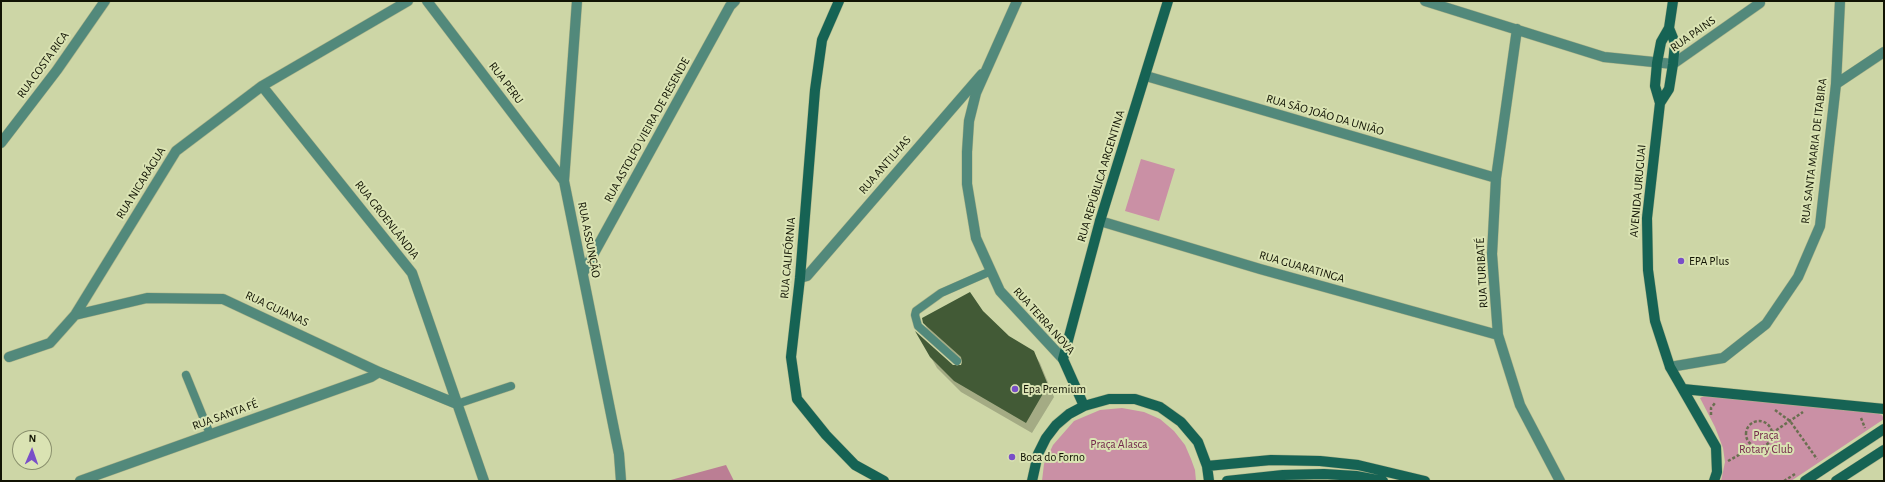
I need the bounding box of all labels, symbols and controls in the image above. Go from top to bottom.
street label: RUA PAINS [1667,13,1719,55]
street label: RUA COSTA RICA [14,29,72,101]
street label: RUA ASTOLFO VIEIRA DE RESENDE [601,55,693,205]
street label: RUA PERU [486,59,526,107]
street label: RUA SANTA MARIA DE ITABIRA [1798,77,1830,225]
street label: RUA SÃO JOÃO DA UNIÃO [1264,91,1386,139]
street label: RUA REPÚBLICA ARGENTINA [1074,108,1128,244]
street label: RUA ANTILHAS [856,133,914,197]
street label: RUA NICARÁGUA [113,144,169,222]
street label: AVENIDA URUGUAI [1627,144,1649,238]
street label: RUA GROENLÂNDIA [352,178,422,262]
street label: RUA ASSUNÇÃO [575,201,603,279]
street label: RUA CALIFÓRNIA [777,217,799,299]
street label: RUA TURIBATÉ [1473,238,1491,308]
street label: RUA GUARATINGA [1258,248,1346,286]
place label: EPA Plus [1689,254,1729,268]
marker: EPA Plus [1676,256,1686,266]
street label: RUA TERRA NOVA [1010,284,1078,358]
street label: RUA GUIANAS [243,288,311,330]
place label: Epa Premium [1023,382,1086,396]
marker: Epa Premium [1010,384,1020,394]
street label: RUA SANTA FÉ [190,397,260,433]
park label: Praça Rotary Club [1739,428,1793,456]
north arrow [12,430,52,470]
text: N [28,433,36,444]
park label: Praça Alasca [1090,437,1148,451]
place label: Boca do Forno [1020,450,1085,464]
marker: Boca do Forno [1007,452,1017,462]

